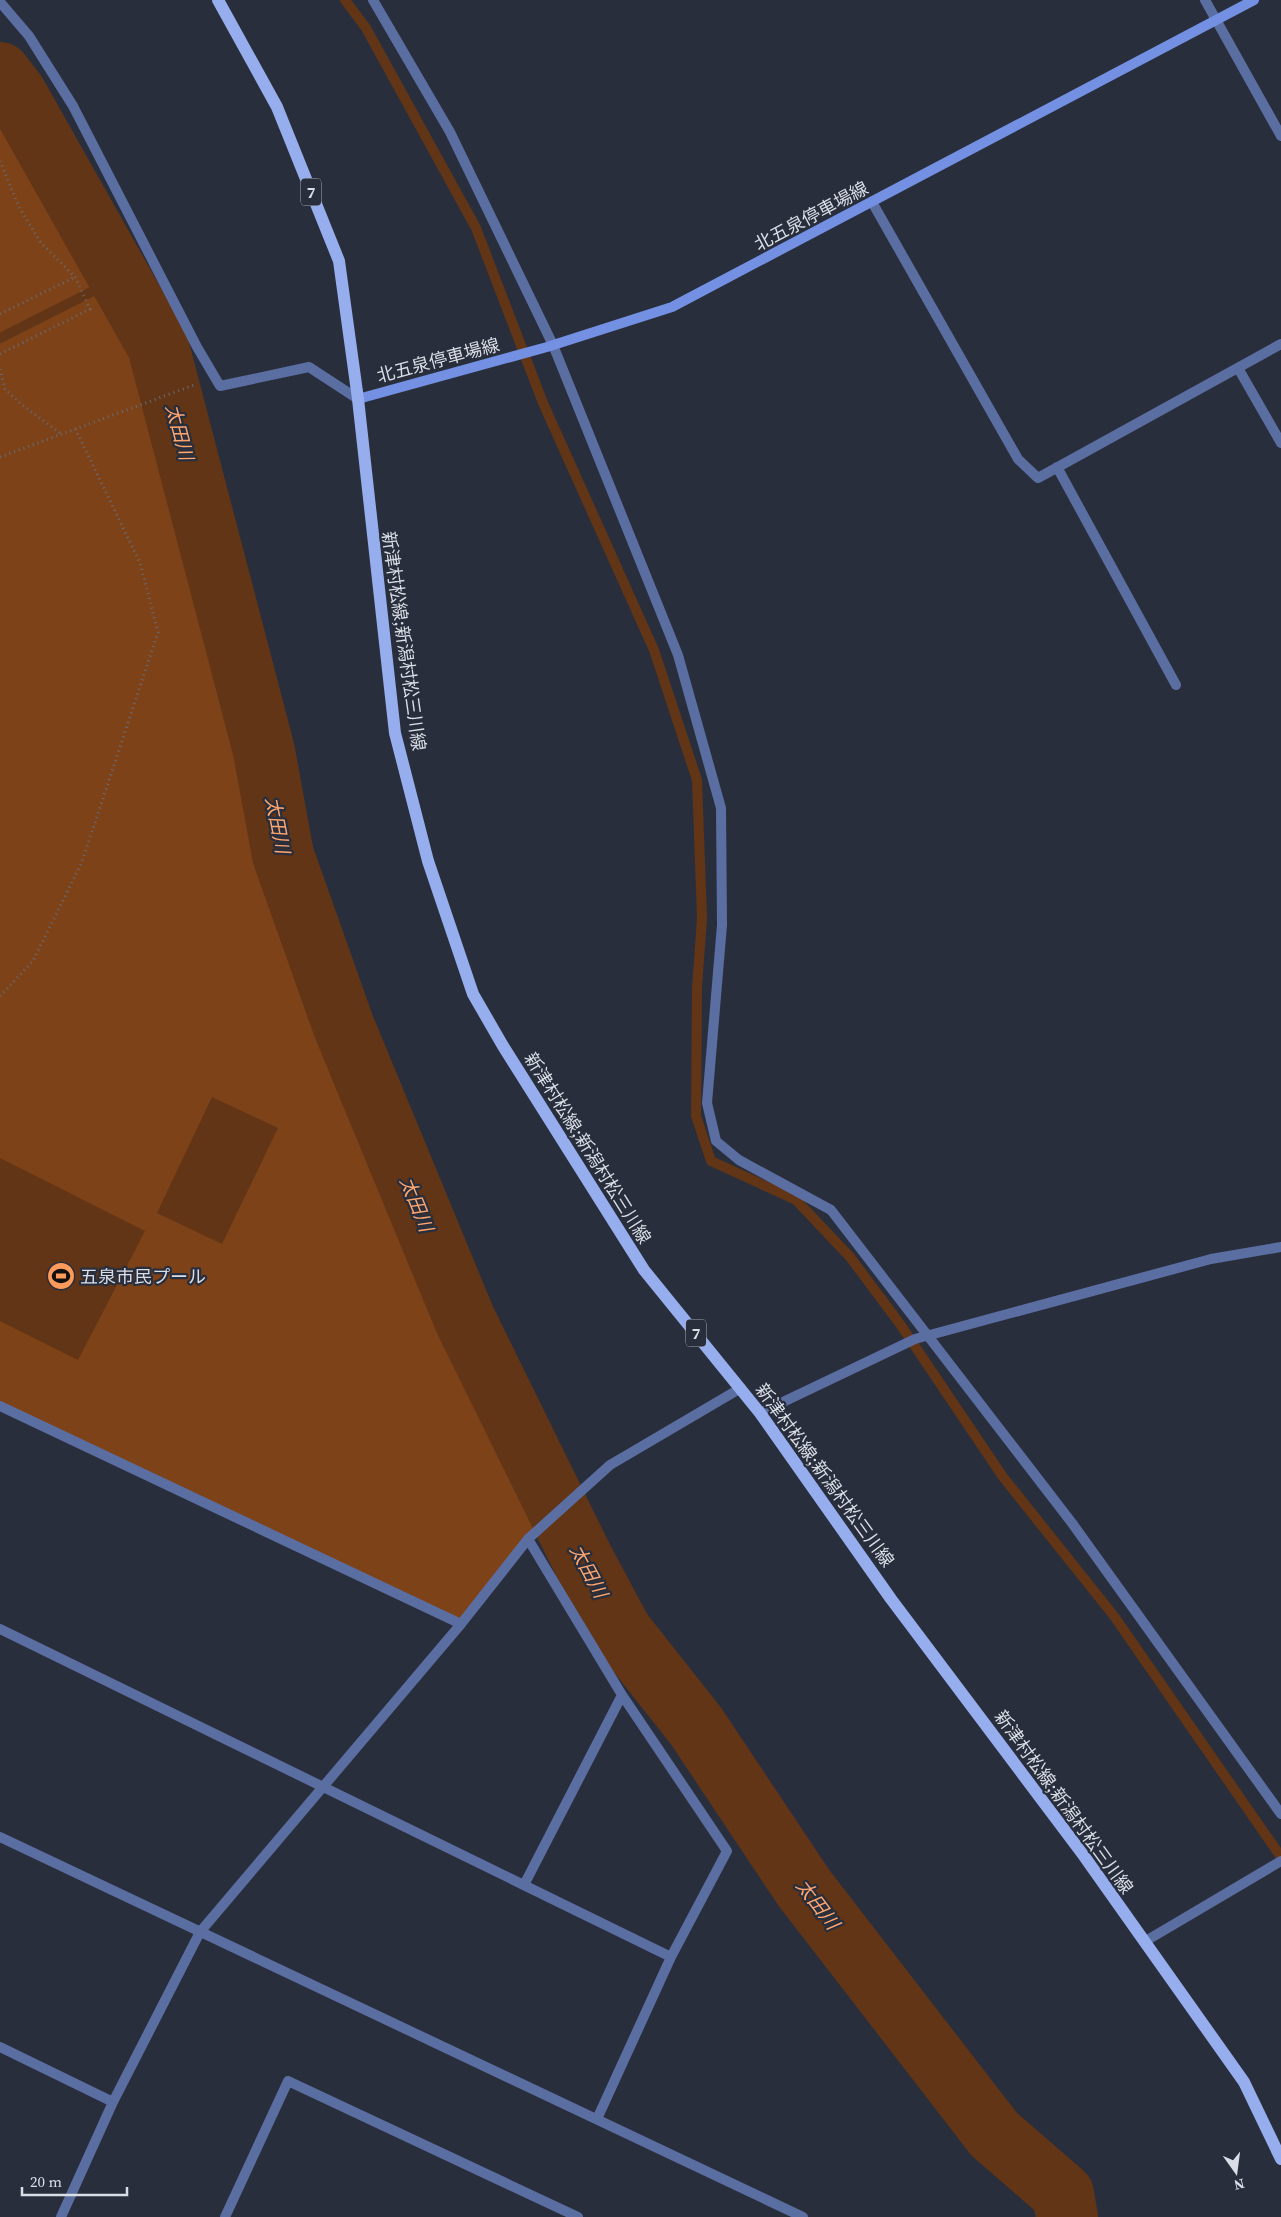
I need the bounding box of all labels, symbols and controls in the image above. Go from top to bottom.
street label: 北五泉停車場線 [750,175,872,257]
road number: 7 [301,178,321,206]
street label: 北五泉停車場線 [374,332,502,388]
water label: 太田川 [160,401,200,465]
street label: 新津村松線;新潟村松三川線 [376,530,432,752]
water label: 太田川 [260,795,297,857]
street label: 新津村松線;新潟村松三川線 [519,1047,657,1249]
water label: 太田川 [394,1173,440,1237]
sports icon: 五泉市民プール [46,1261,76,1291]
place label: 五泉市民プール [80,1264,206,1289]
road number: 7 [686,1320,706,1346]
street label: 新津村松線;新潟村松三川線 [750,1378,900,1572]
water label: 太田川 [564,1540,615,1604]
street label: 新津村松線;新潟村松三川線 [989,1705,1139,1899]
water label: 太田川 [790,1873,847,1936]
north arrow [1211,2147,1261,2197]
scale bar [22,2164,128,2196]
text: 20 m [30,2171,62,2192]
text: N [1232,2174,1247,2196]

